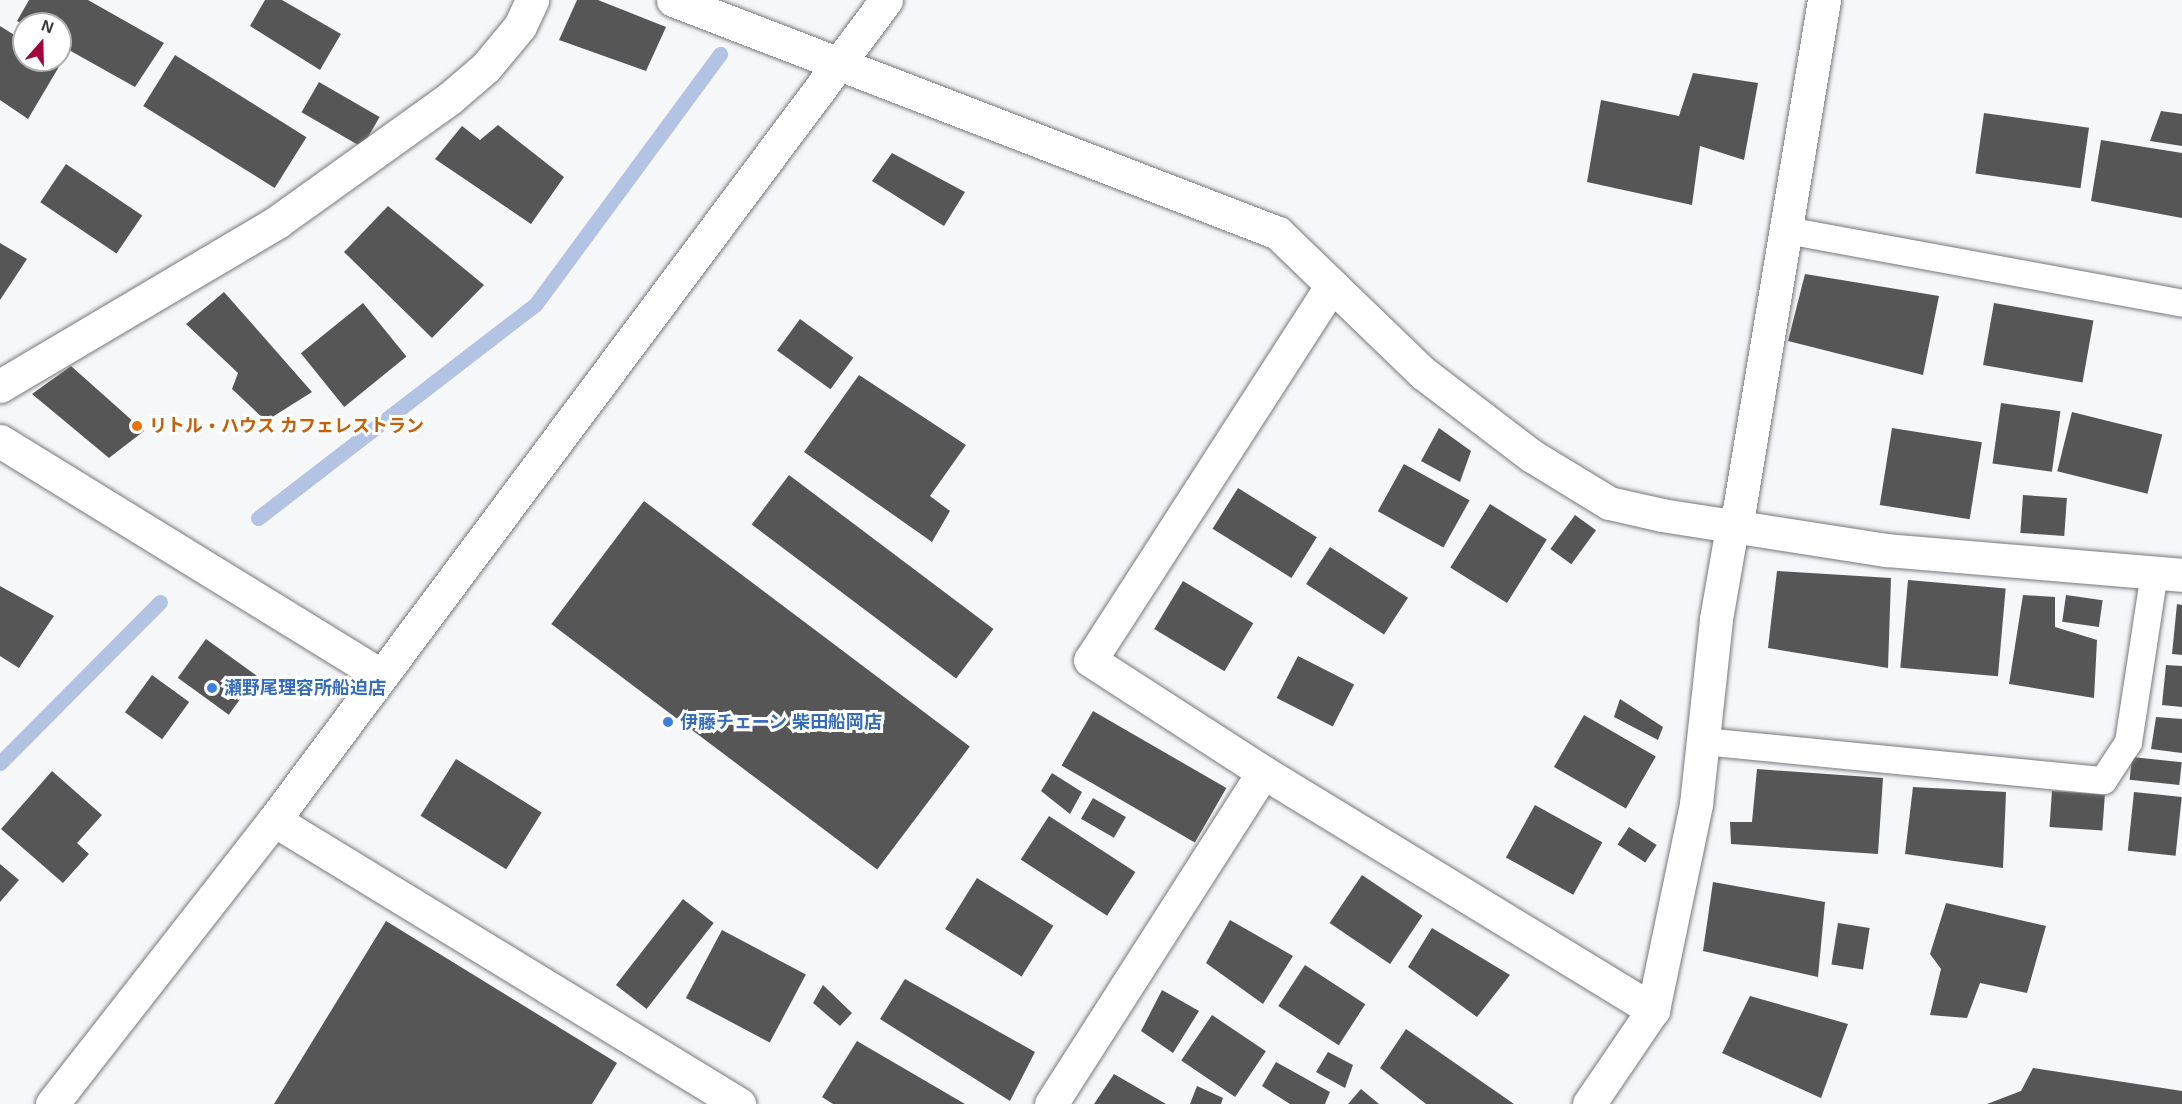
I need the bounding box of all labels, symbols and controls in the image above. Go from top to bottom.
north arrow [12,12,72,72]
text: N [39,17,56,36]
place label: リトル・ハウス カフェレストラン [149,415,424,437]
marker: リトル・ハウス カフェレストラン [130,419,144,433]
place label: 瀬野尾理容所船迫店 [224,677,386,699]
marker: 瀬野尾理容所船迫店 [205,681,219,695]
place label: 伊藤チェーン 柴田船岡店 [680,711,883,733]
marker: 伊藤チェーン 柴田船岡店 [661,715,675,729]

